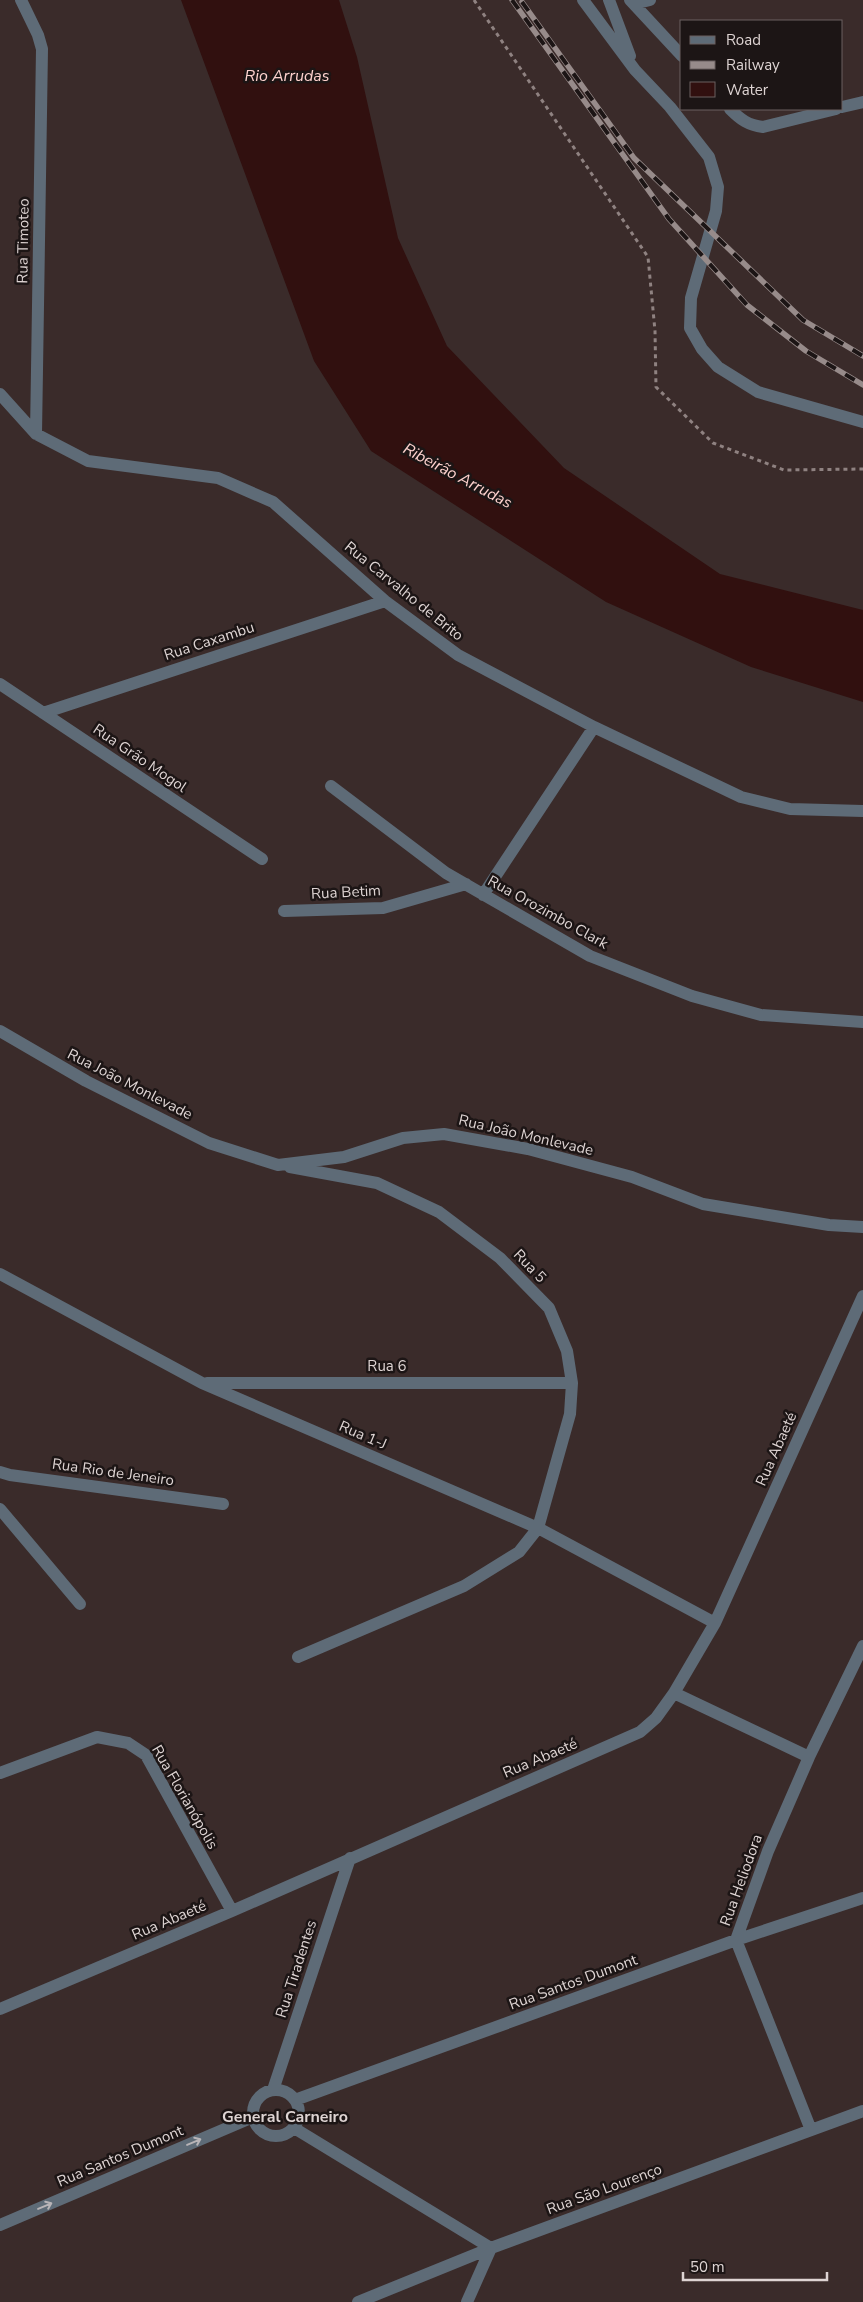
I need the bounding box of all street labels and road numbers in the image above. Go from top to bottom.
street label: Rua Timoteo [12,198,34,284]
street label: Rua Carvalho de Brito [340,537,468,645]
street label: Rua Caxambu [161,617,257,665]
street label: Rua Grão Mogol [89,719,191,797]
street label: Rua Orozimbo Clark [484,871,612,954]
street label: Rua Betim [311,880,381,904]
street label: Rua João Monlevade [64,1044,196,1124]
street label: Rua João Monlevade [457,1110,595,1160]
street label: Rua 5 [509,1245,551,1287]
street label: Rua 6 [367,1356,407,1376]
street label: Rua Abaeté [751,1409,801,1489]
street label: Rua 1-J [336,1416,390,1454]
street label: Rua Rio de Jeneiro [51,1454,175,1490]
street label: Rua Abaeté [500,1733,580,1783]
street label: Rua Florianópolis [147,1741,223,1853]
street label: Rua Heliodora [715,1831,767,1929]
street label: Rua Abaeté [129,1895,209,1945]
street label: Rua Tiradentes [271,1918,321,2020]
street label: Rua Santos Dumont [506,1949,641,2014]
street label: Rua Santos Dumont [54,2120,187,2192]
street label: Rua São Lourenço [544,2159,664,2219]

